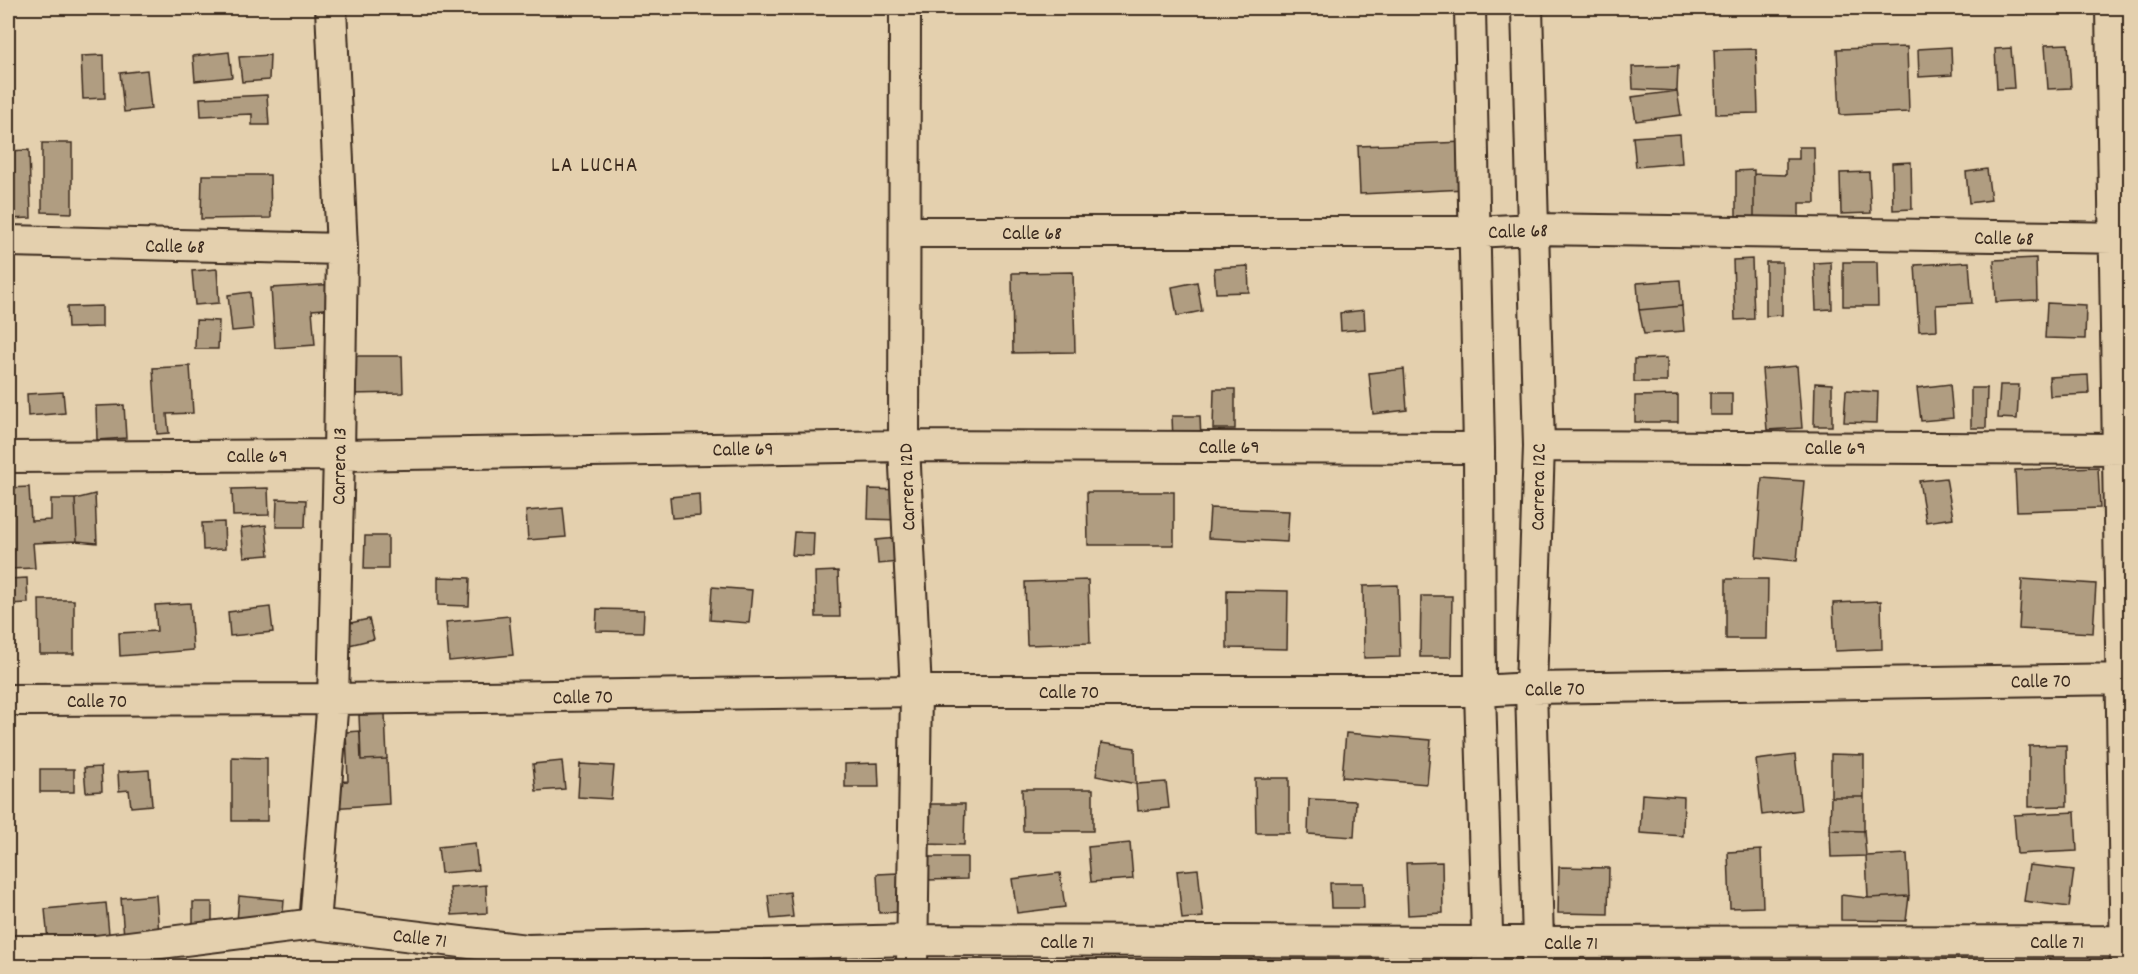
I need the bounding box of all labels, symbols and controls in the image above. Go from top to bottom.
district label: LA LUCHA [551,152,639,182]
street label: Calle 68 [1488,218,1549,248]
street label: Calle 68 [1002,221,1062,249]
street label: Calle 68 [1974,225,2034,255]
street label: Calle 68 [145,233,205,263]
street label: Carrera 13 [326,427,356,505]
street label: Calle 69 [1198,435,1260,463]
street label: Calle 69 [712,436,774,466]
street label: Calle 69 [1804,436,1866,464]
street label: Carrera 12D [893,443,925,531]
street label: Carrera 12C [1525,443,1555,531]
street label: Calle 69 [226,444,288,472]
street label: Calle 70 [2010,668,2072,698]
street label: Calle 70 [1524,676,1586,706]
street label: Calle 70 [1039,680,1099,708]
street label: Calle 70 [552,684,614,714]
street label: Calle 70 [67,689,127,717]
street label: Calle 71 [391,923,448,957]
street label: Calle 71 [1040,930,1094,958]
street label: Calle 71 [2030,930,2084,958]
street label: Calle 71 [1544,931,1598,959]

